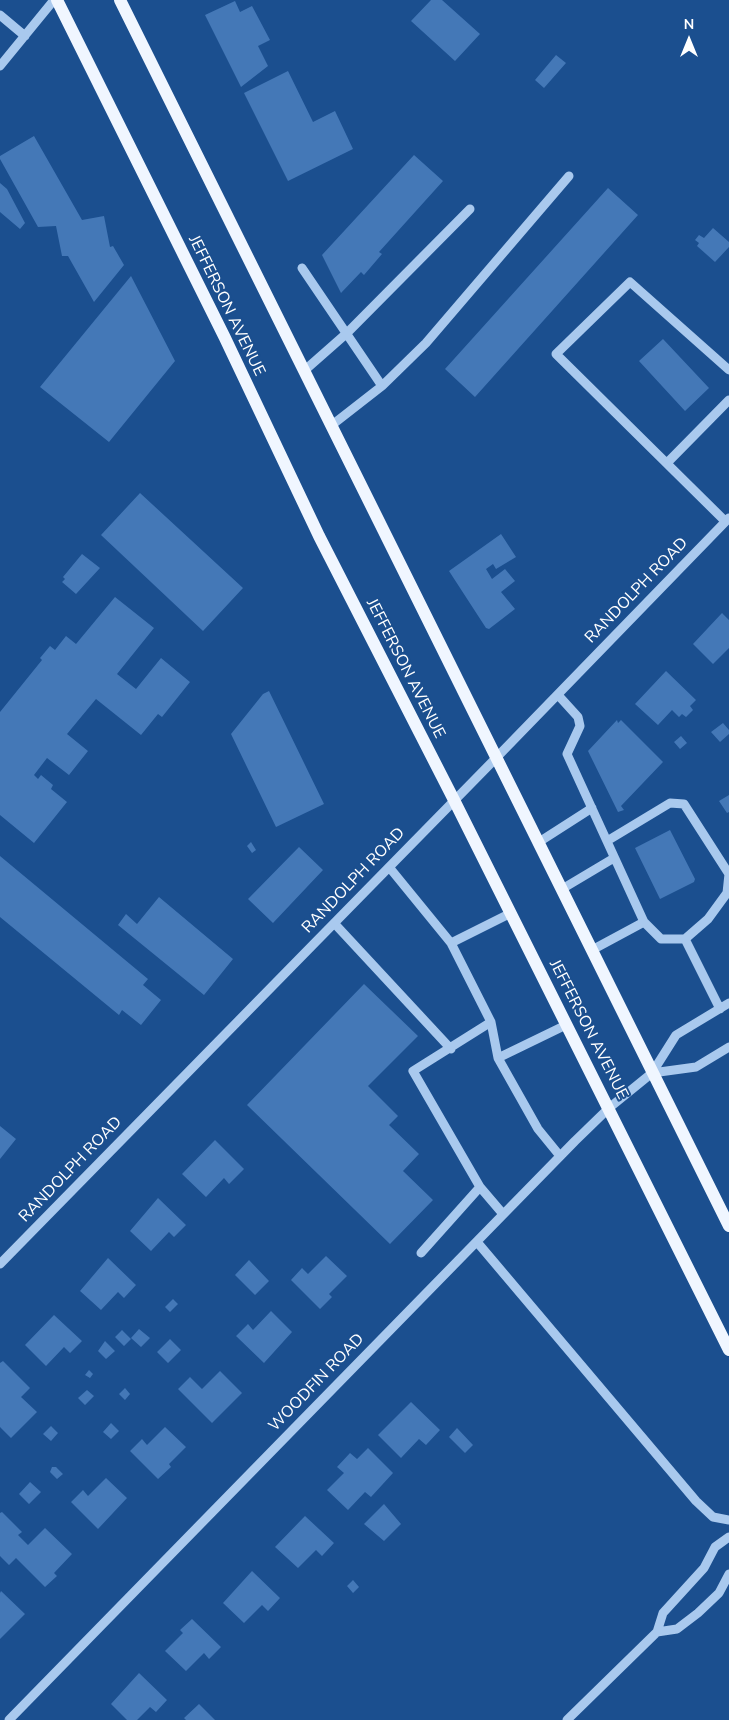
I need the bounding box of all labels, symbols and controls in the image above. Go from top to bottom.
north arrow [664,15,714,65]
text: N [684,15,694,34]
street label: JEFFERSON AVENUE [184,233,268,379]
street label: RANDOLPH ROAD [582,534,692,648]
street label: JEFFERSON AVENUE [361,596,449,742]
street label: RANDOLPH ROAD [299,824,409,938]
street label: JEFFERSON AVENUE [544,957,632,1103]
street label: RANDOLPH ROAD [16,1113,126,1227]
street label: WOODFIN ROAD [265,1330,369,1436]

